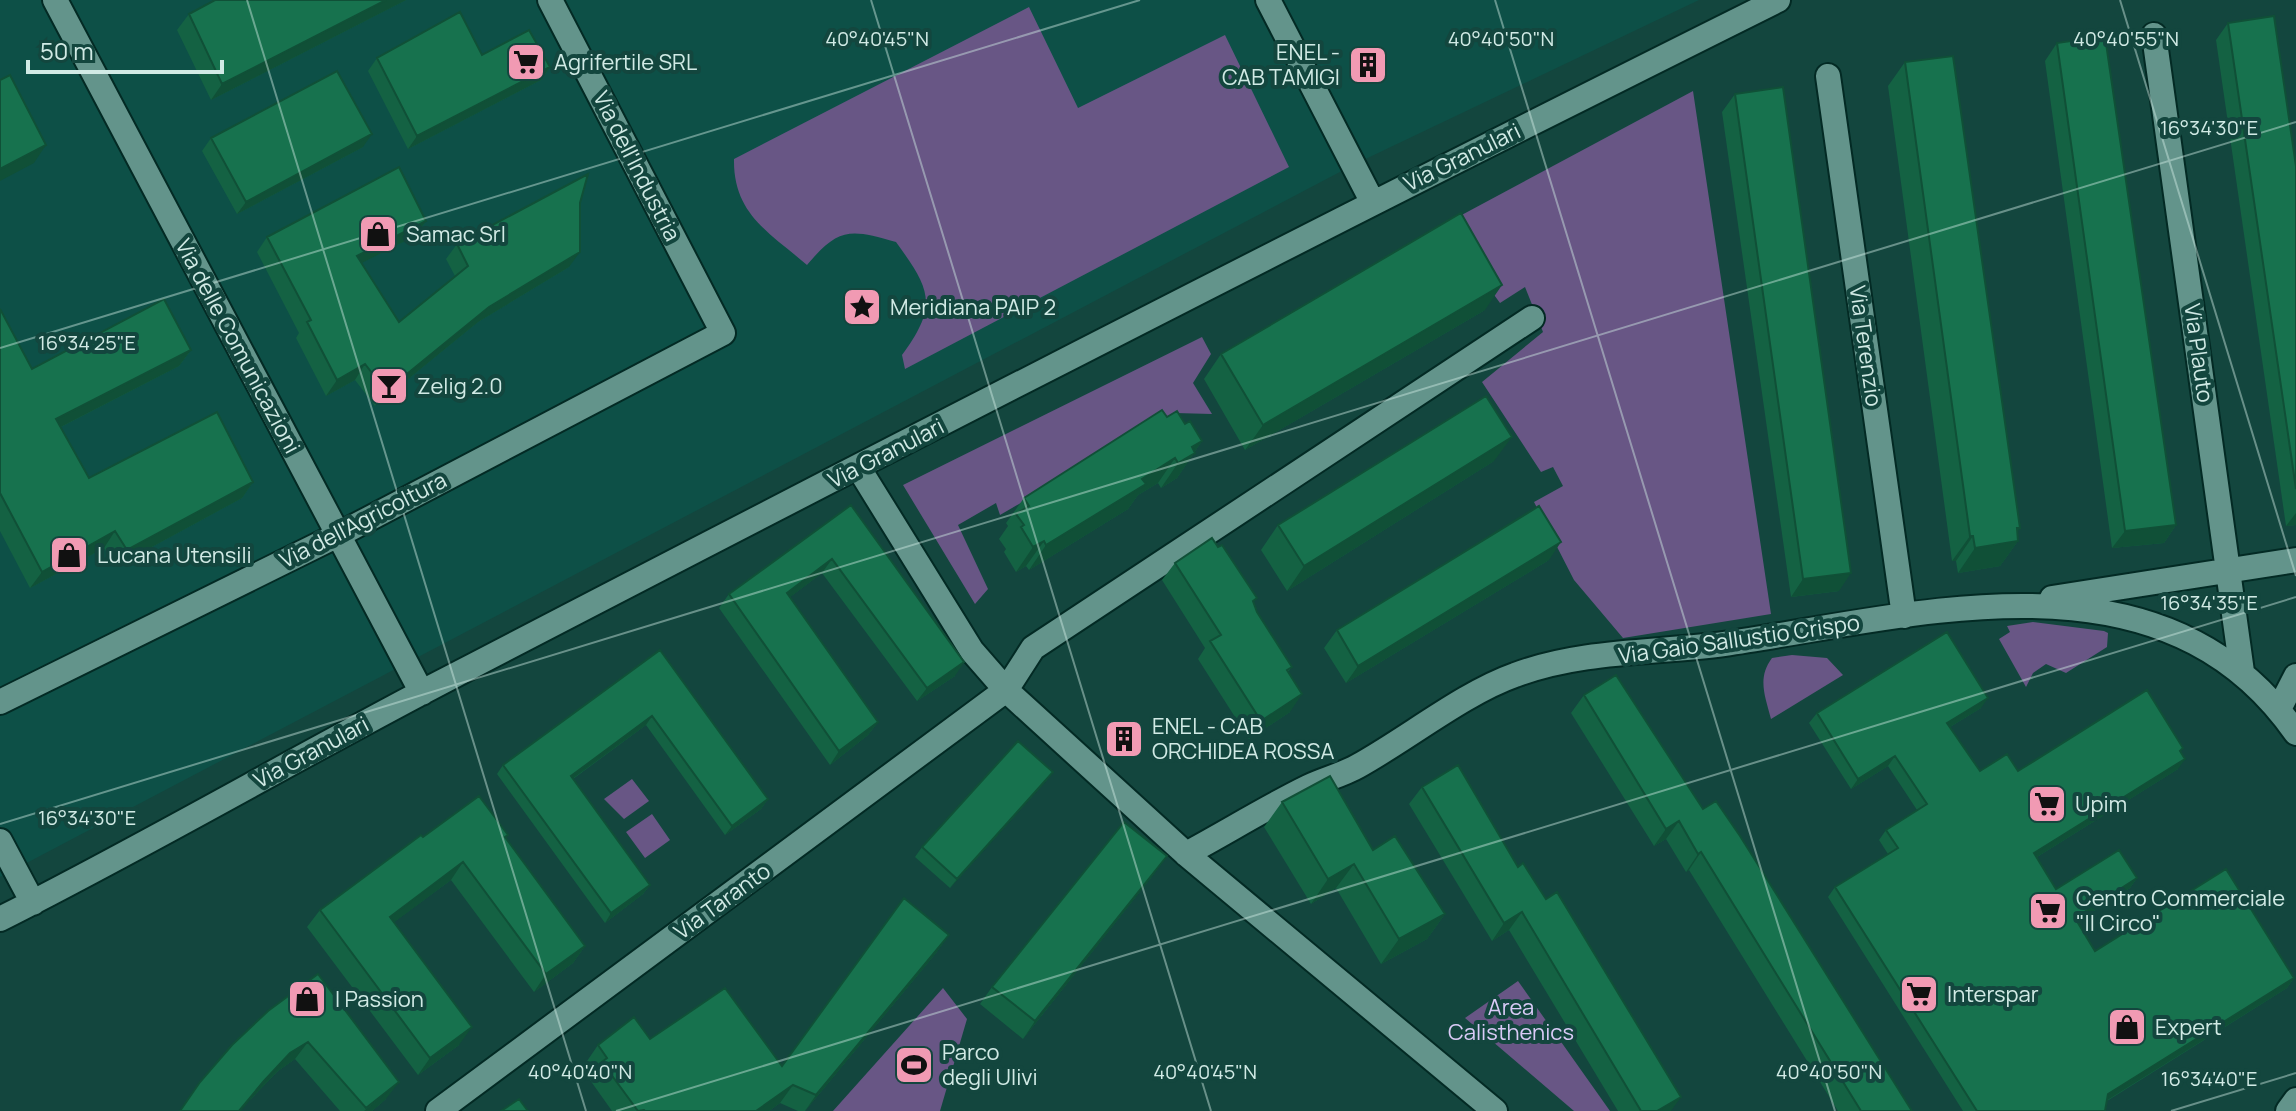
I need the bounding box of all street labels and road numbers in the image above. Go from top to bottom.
street label: Via dell'Industria [586,86,688,246]
street label: Via Granulari [1399,116,1525,198]
street label: Via delle Comunicazioni [169,233,307,459]
street label: Via Terenzio [1843,284,1889,408]
street label: Via Plauto [2177,302,2221,404]
street label: Via Granulari [823,411,949,495]
street label: Via dell'Agricoltura [274,465,452,575]
street label: Via Gaio Sallustio Crispo [1616,607,1862,671]
street label: Via Granulari [248,709,374,795]
street label: Via Taranto [668,856,776,946]

